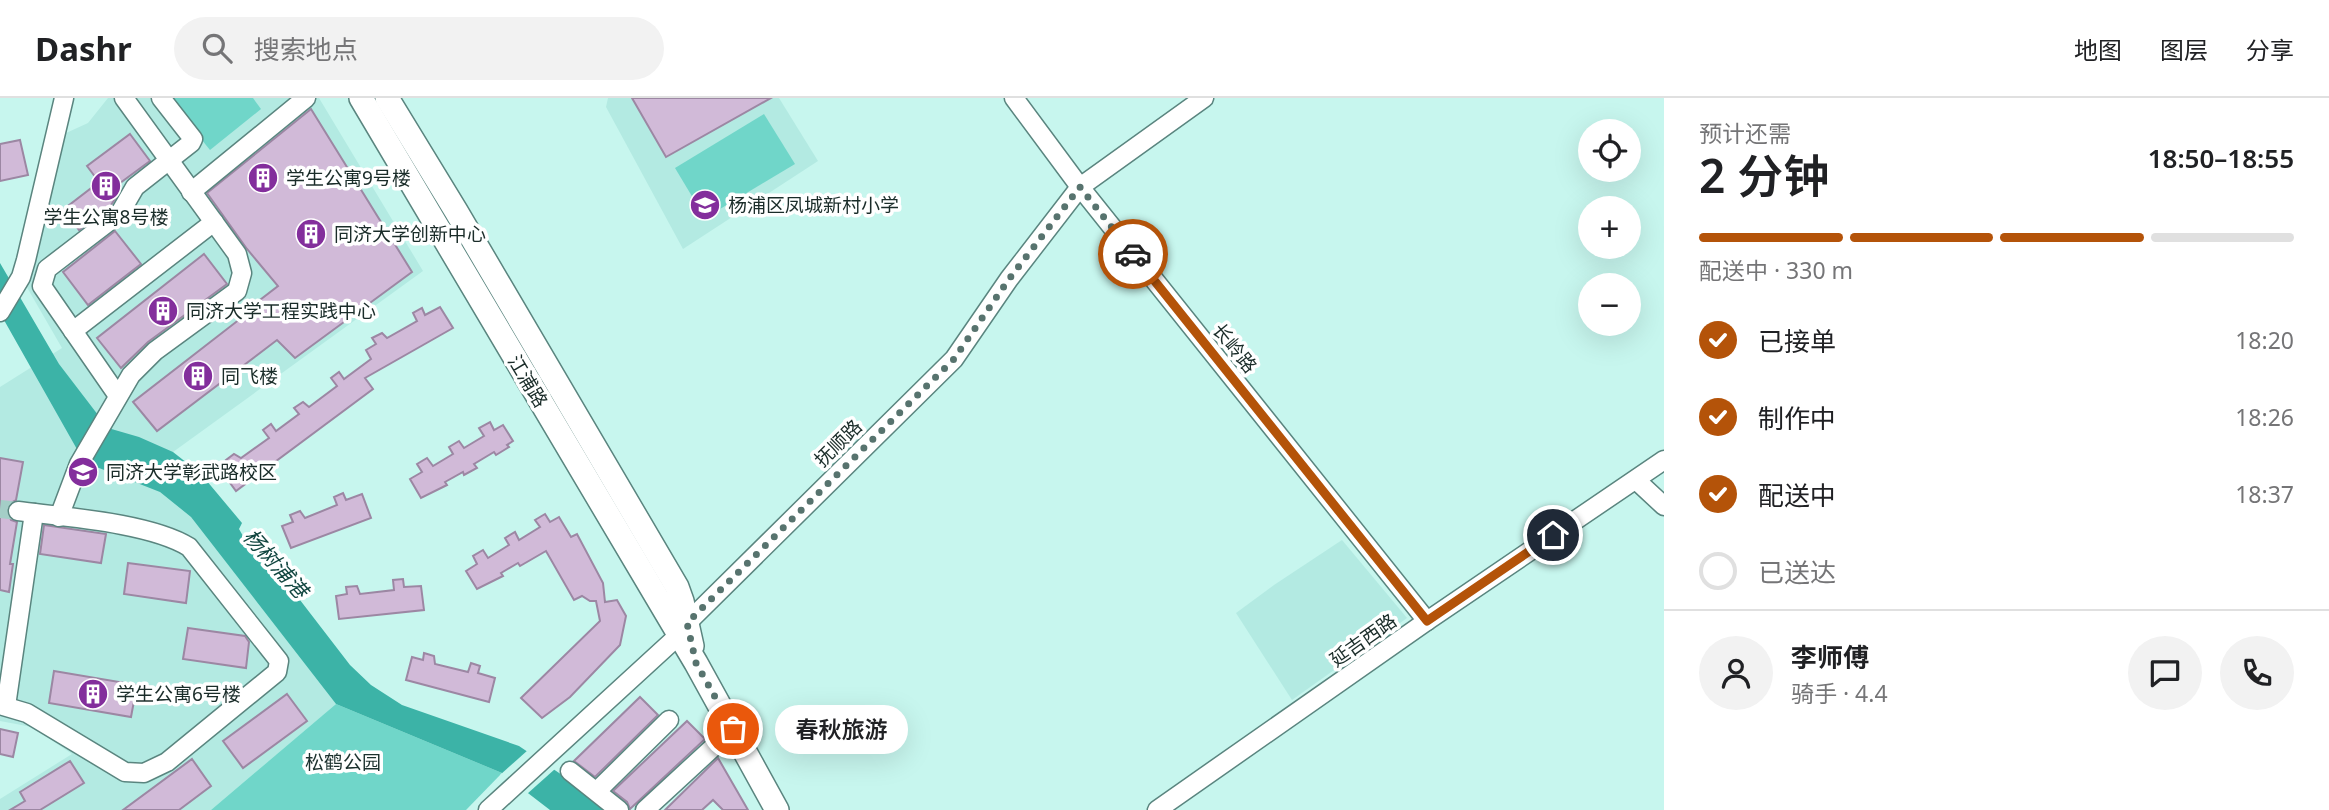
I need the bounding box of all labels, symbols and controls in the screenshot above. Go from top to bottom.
search box [174,17,664,80]
text: Dashr [35,26,132,71]
icon: search [198,29,236,67]
text: 搜索地点 [254,31,358,67]
text: 地图 [2074,33,2122,66]
text: 图层 [2160,33,2208,66]
text: 分享 [2246,33,2294,66]
text: 预计还需 [1699,117,1791,149]
map controls [1578,119,1641,336]
button: locate [1578,119,1641,182]
text: 18:50–18:55 [2148,140,2294,176]
text: 2 分钟 [1699,144,1829,206]
building icon: 学生公寓9号楼 [246,161,280,195]
place label: 学生公寓9号楼 [286,165,411,191]
building icon: 学生公寓8号楼 [89,169,123,203]
school or university icon: 杨浦区凤城新村小学 [688,188,722,222]
place label: 杨浦区凤城新村小学 [728,192,899,218]
button: + [1578,196,1641,259]
place label: 学生公寓8号楼 [44,204,168,230]
building icon: 同济大学创新中心 [294,217,328,251]
courier [1098,219,1168,289]
place label: 同济大学创新中心 [334,221,486,247]
icon: car [1114,235,1152,273]
text: 配送中 · 330 m [1699,254,1853,286]
button: − [1578,273,1641,336]
building icon: 同济大学工程实践中心 [146,294,180,328]
place label: 同济大学工程实践中心 [186,298,376,324]
street label: 长岭路 [1207,318,1263,378]
icon: check [1699,321,1737,359]
text: 已接单 [1758,323,1836,359]
text: 18:20 [2235,324,2294,356]
street label: 江浦路 [502,350,554,412]
building icon: 同飞楼 [181,359,215,393]
place label: 同飞楼 [221,363,278,389]
icon: check [1699,398,1737,436]
text: 制作中 [1758,400,1836,436]
text: 18:26 [2235,401,2294,433]
street label: 抚顺路 [809,414,867,472]
school or university icon: 同济大学彰武路校区 [66,455,100,489]
place label: 同济大学彰武路校区 [106,459,277,485]
icon: check [1699,475,1737,513]
text: 配送中 [1758,477,1836,513]
text: 18:37 [2235,478,2294,510]
pin [1523,505,1583,565]
icon: home [1534,516,1572,554]
water label: 杨树浦港 [237,522,317,606]
text: 已送达 [1758,554,1836,590]
street label: 延吉西路 [1324,608,1402,672]
button: person [1699,636,1773,710]
button: chat [2128,636,2202,710]
button: phone [2220,636,2294,710]
text: 李师傅 [1791,639,1869,675]
building icon: 学生公寓6号楼 [76,677,110,711]
text: 骑手 · 4.4 [1791,677,1888,709]
place label: 学生公寓6号楼 [116,681,241,707]
pin [703,699,763,759]
callout: 春秋旅游 [775,704,908,754]
icon: bag [714,710,752,748]
text: 春秋旅游 [796,713,888,745]
park label: 松鹤公园 [305,749,381,775]

